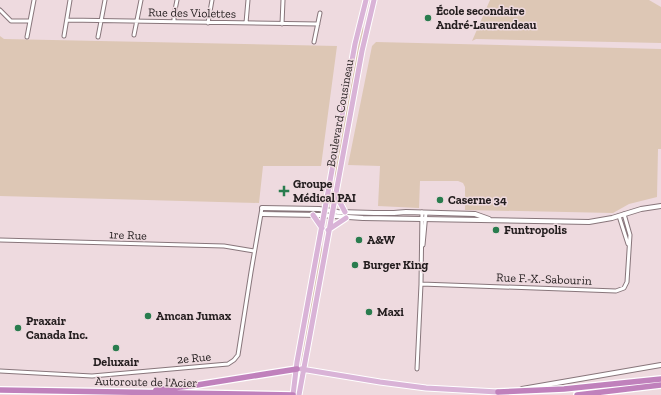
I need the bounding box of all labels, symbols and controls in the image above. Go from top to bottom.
place label: École secondaire André-Laurendeau [436,4,537,32]
street label: Rue des Violettes [148,5,236,21]
marker: École secondaire André-Laurendeau [423,13,433,23]
street label: Boulevard Cousineau [324,58,356,168]
place label: Groupe Médical PAI [293,177,356,205]
marker: Groupe Médical PAI [278,185,290,197]
place label: Caserne 34 [448,193,507,207]
marker: Caserne 34 [435,195,445,205]
place label: Funtropolis [504,223,567,237]
marker: Funtropolis [491,225,501,235]
street label: 1re Rue [109,227,147,243]
place label: A&W [367,233,395,247]
marker: A&W [354,235,364,245]
place label: Burger King [363,258,429,272]
marker: Burger King [350,260,360,270]
street label: Rue F.-X.-Sabourin [496,270,592,288]
place label: Maxi [377,305,404,319]
marker: Maxi [364,307,374,317]
place label: Amcan Jumax [156,309,232,323]
marker: Amcan Jumax [143,311,153,321]
place label: Praxair Canada Inc. [26,314,88,342]
marker: Praxair Canada Inc. [13,323,23,333]
marker: Deluxair [111,343,121,353]
street label: 2e Rue [176,350,212,366]
place label: Deluxair [93,355,140,369]
street label: Autoroute de l'Acier [95,374,197,390]

